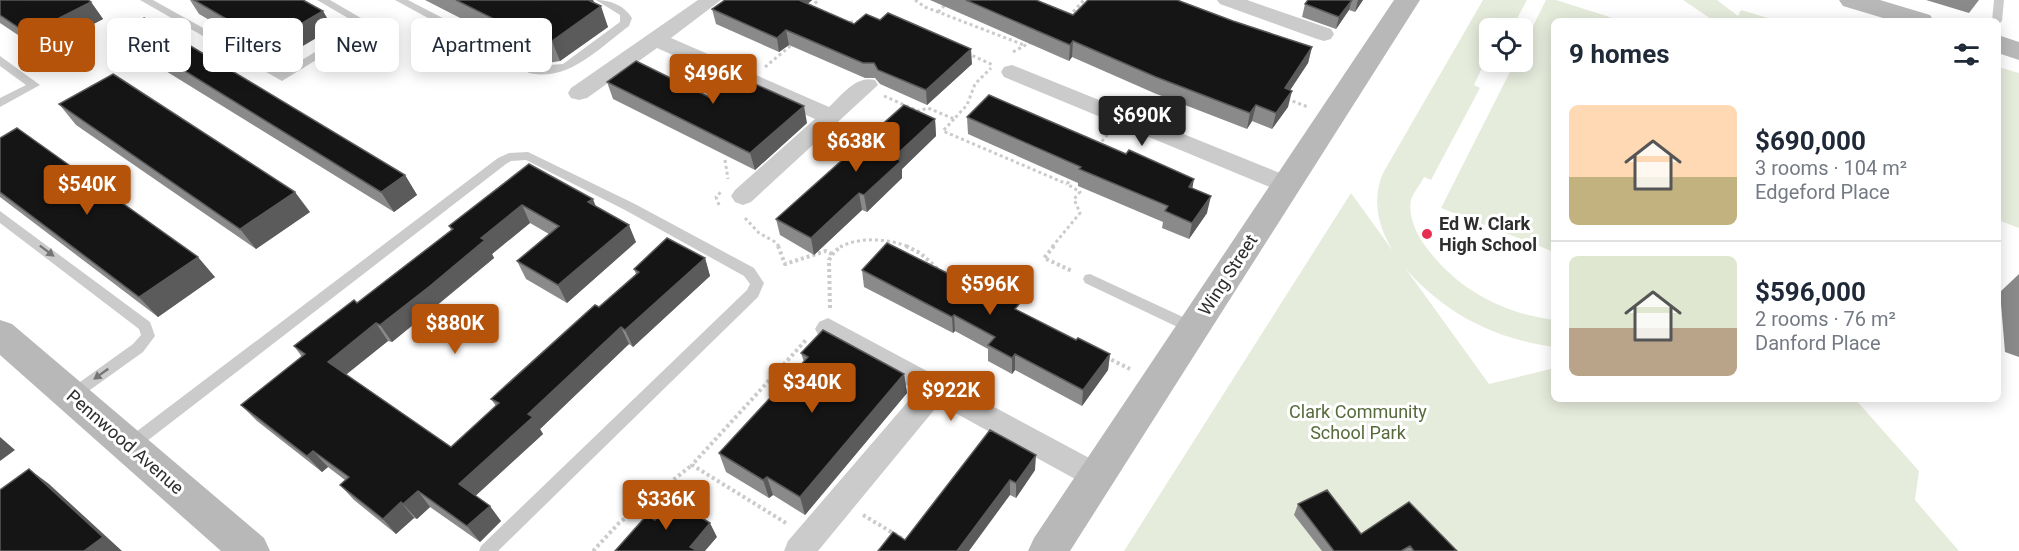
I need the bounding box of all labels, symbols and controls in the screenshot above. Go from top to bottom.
chip: Buy [18,18,95,72]
chip: Rent [107,18,191,72]
chip: Filters [203,18,303,72]
chip: New [315,18,399,72]
chip: Apartment [411,18,552,72]
map controls [1479,18,1533,72]
button: locate [1479,18,1533,72]
icon: filters [1950,38,1983,71]
text: 9 homes [1569,39,1670,69]
pin: $496K [671,54,755,105]
text: $496K [684,61,742,85]
pin: $690K [1100,96,1184,147]
text: $690K [1113,103,1171,127]
pin: $638K [814,122,898,173]
text: $690,000 [1755,126,1866,156]
text: $638K [827,129,885,153]
icon: home [1617,129,1689,201]
text: 3 rooms · 104 m² [1755,156,1907,180]
pin: $540K [45,165,129,216]
text: $540K [58,172,116,196]
text: Edgeford Place [1755,180,1890,204]
place label: Ed W. Clark High School [1439,213,1537,255]
marker: Ed W. Clark High School [1420,227,1434,241]
street label: Wing Street [1194,230,1262,319]
one-way arrow [38,245,54,257]
pin: $596K [948,265,1032,316]
text: $596K [961,272,1019,296]
text: $596,000 [1755,277,1866,307]
icon: home [1617,280,1689,352]
pin: $880K [413,304,497,355]
text: 2 rooms · 76 m² [1755,307,1896,331]
text: $880K [426,311,484,335]
text: Danford Place [1755,331,1881,355]
pin: $340K [770,363,854,414]
one-way arrow [94,368,109,380]
text: $340K [783,370,841,394]
pin: $922K [909,371,993,422]
text: $922K [922,378,980,402]
street label: Pennwood Avenue [63,385,188,498]
park label: Clark Community School Park [1289,401,1427,443]
pin: $336K [624,480,708,531]
text: $336K [637,487,695,511]

